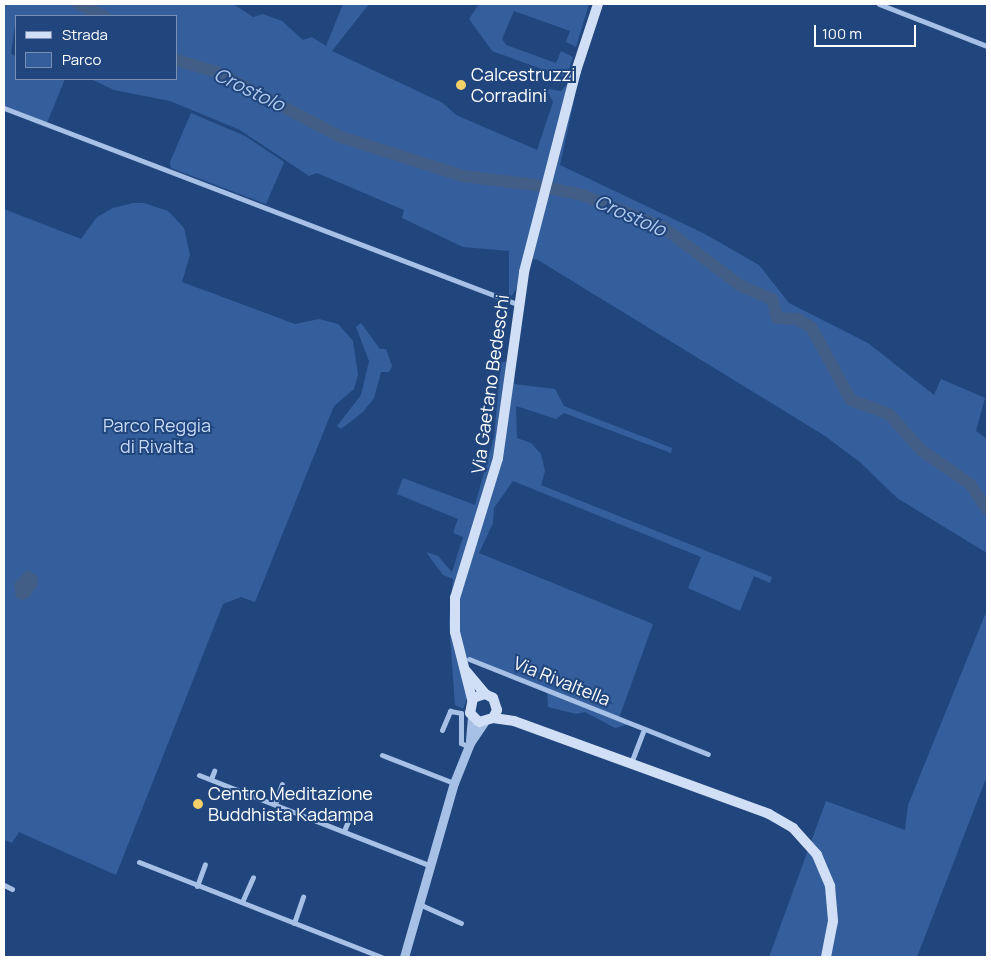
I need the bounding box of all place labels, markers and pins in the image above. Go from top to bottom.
place label: Calcestruzzi Corradini [471,64,575,106]
marker: Calcestruzzi Corradini [455,79,467,91]
place label: Centro Meditazione Buddhista Kadampa [208,783,373,826]
marker: Centro Meditazione Buddhista Kadampa [192,798,204,810]

